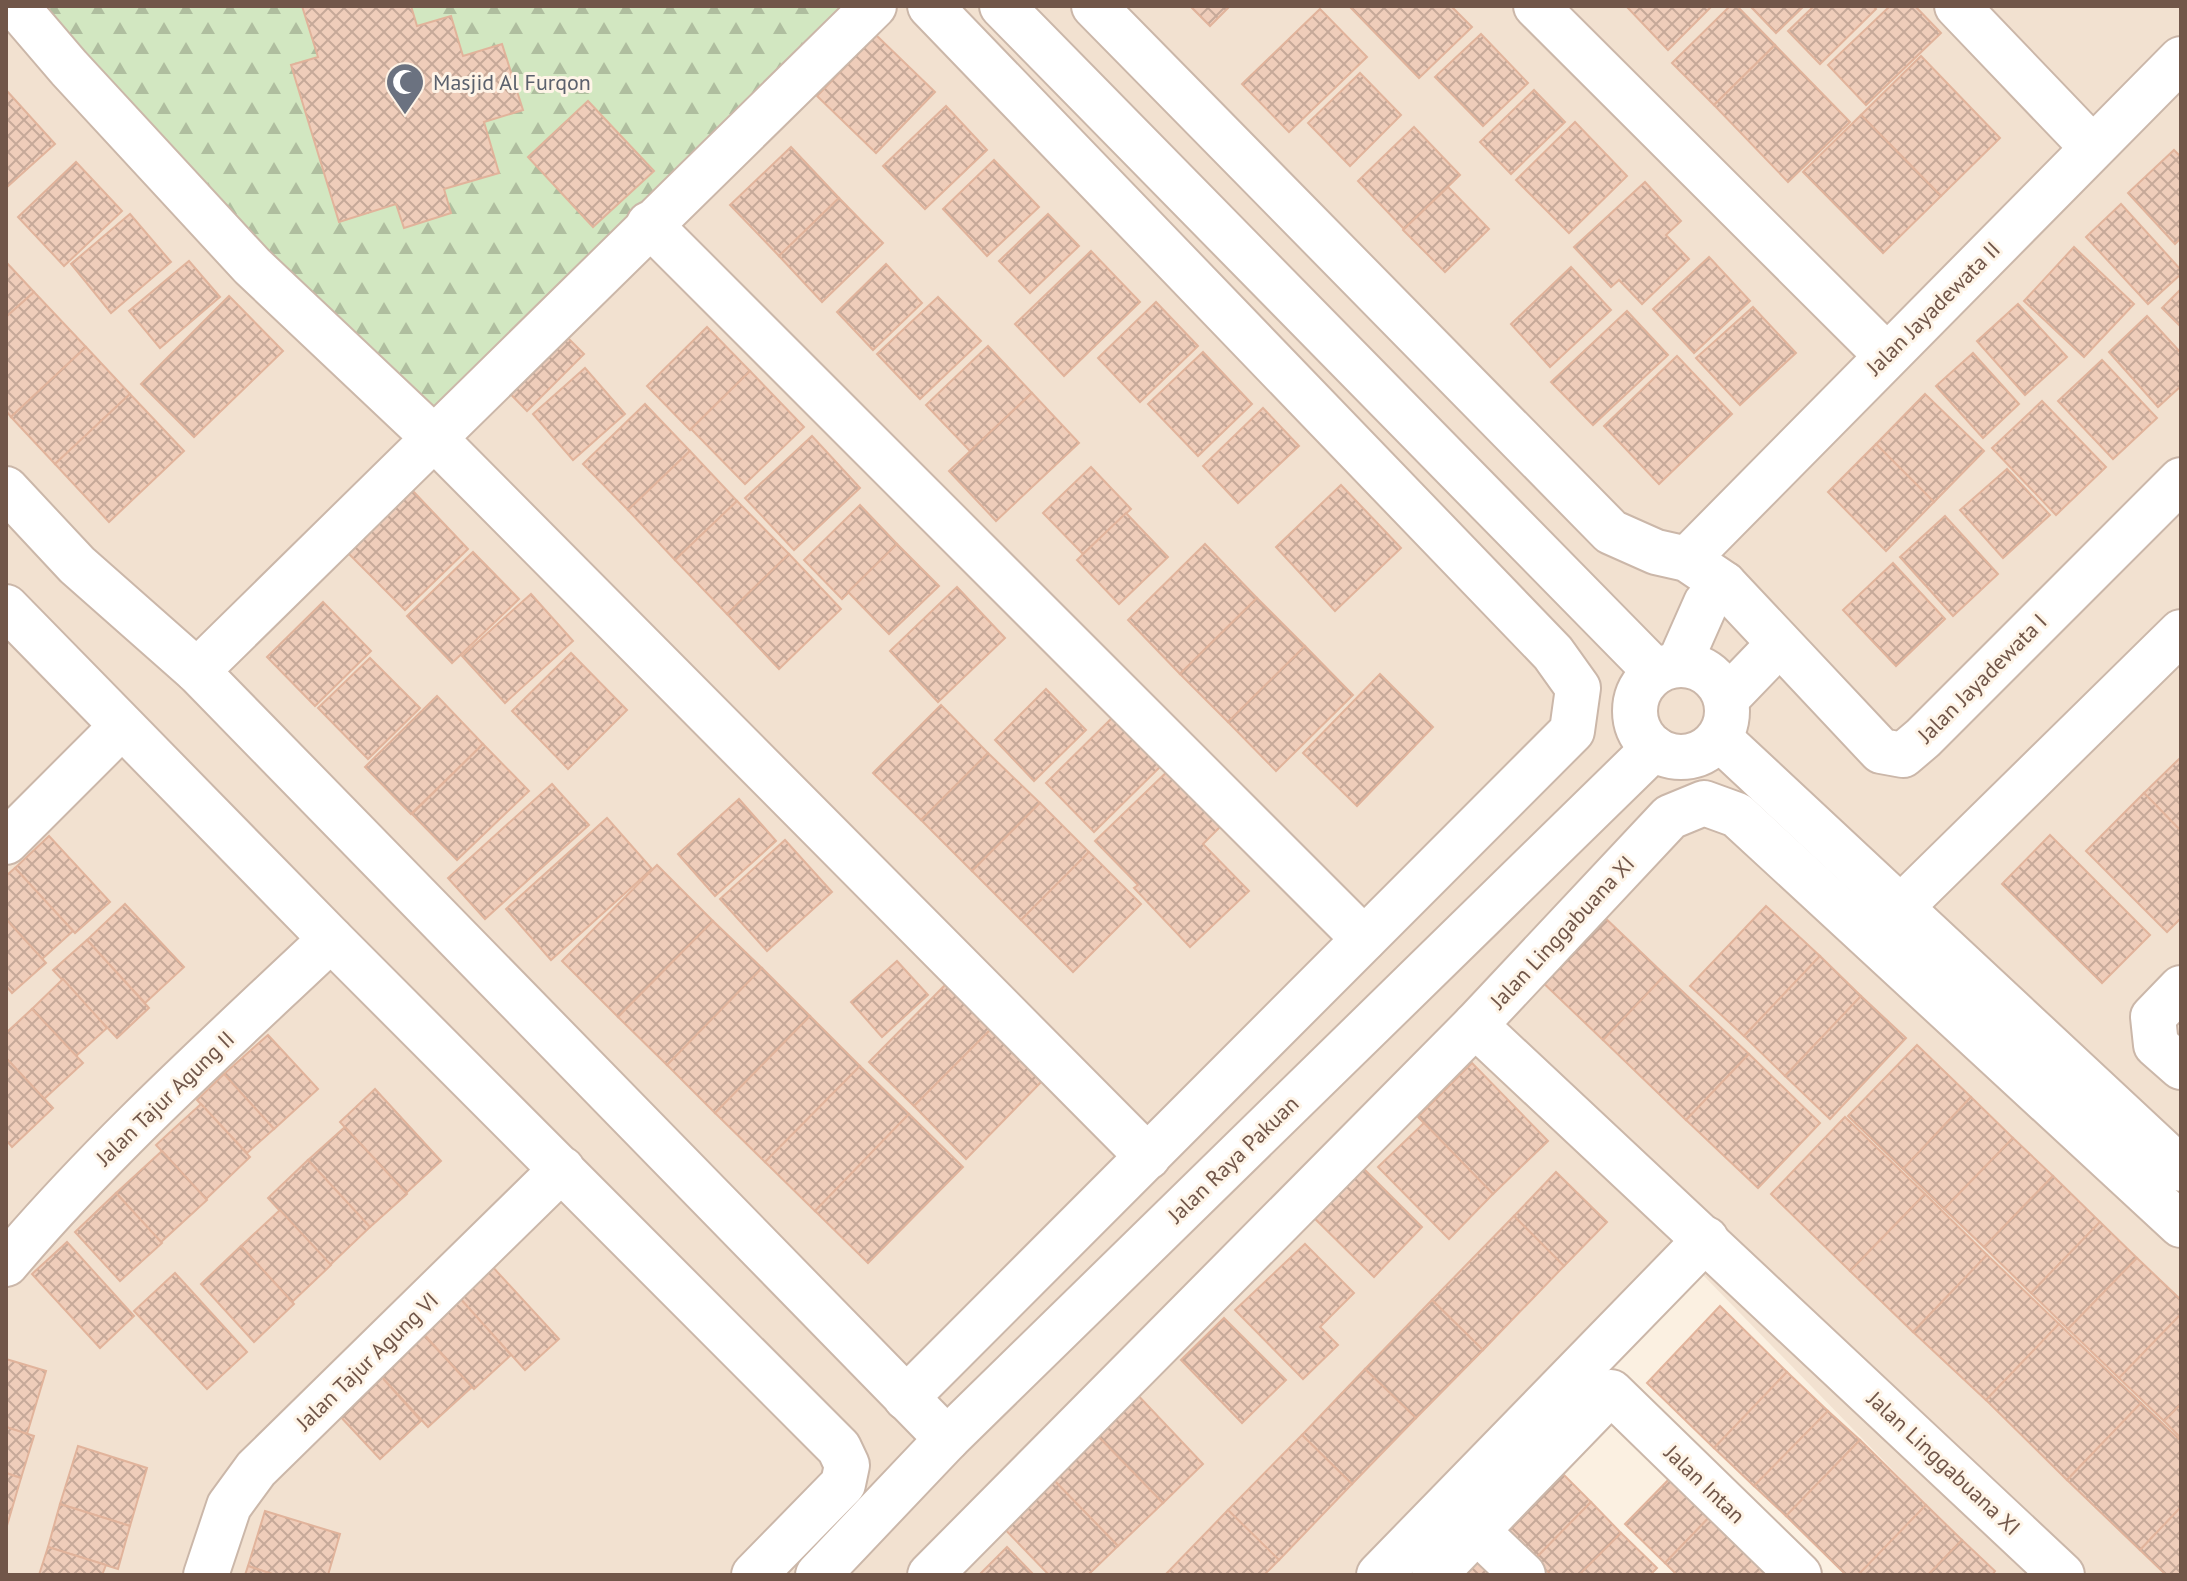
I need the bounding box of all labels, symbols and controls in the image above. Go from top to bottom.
mosque icon: Masjid Al Furqon [384,61,426,116]
place label: Masjid Al Furqon [433,68,591,96]
street label: Jalan Jayadewata II [1859,235,2006,382]
street label: Jalan Jayadewata I [1911,607,2053,749]
street label: Jalan Linggabuana XI [1483,850,1640,1015]
street label: Jalan Tajur Agung II [89,1025,240,1172]
street label: Jalan Raya Pakuan [1161,1089,1304,1229]
street label: Jalan Tajur Agung VI [289,1286,444,1437]
street label: Jalan Linggabuana XI [1861,1384,2026,1541]
street label: Jalan Intan [1658,1438,1751,1529]

